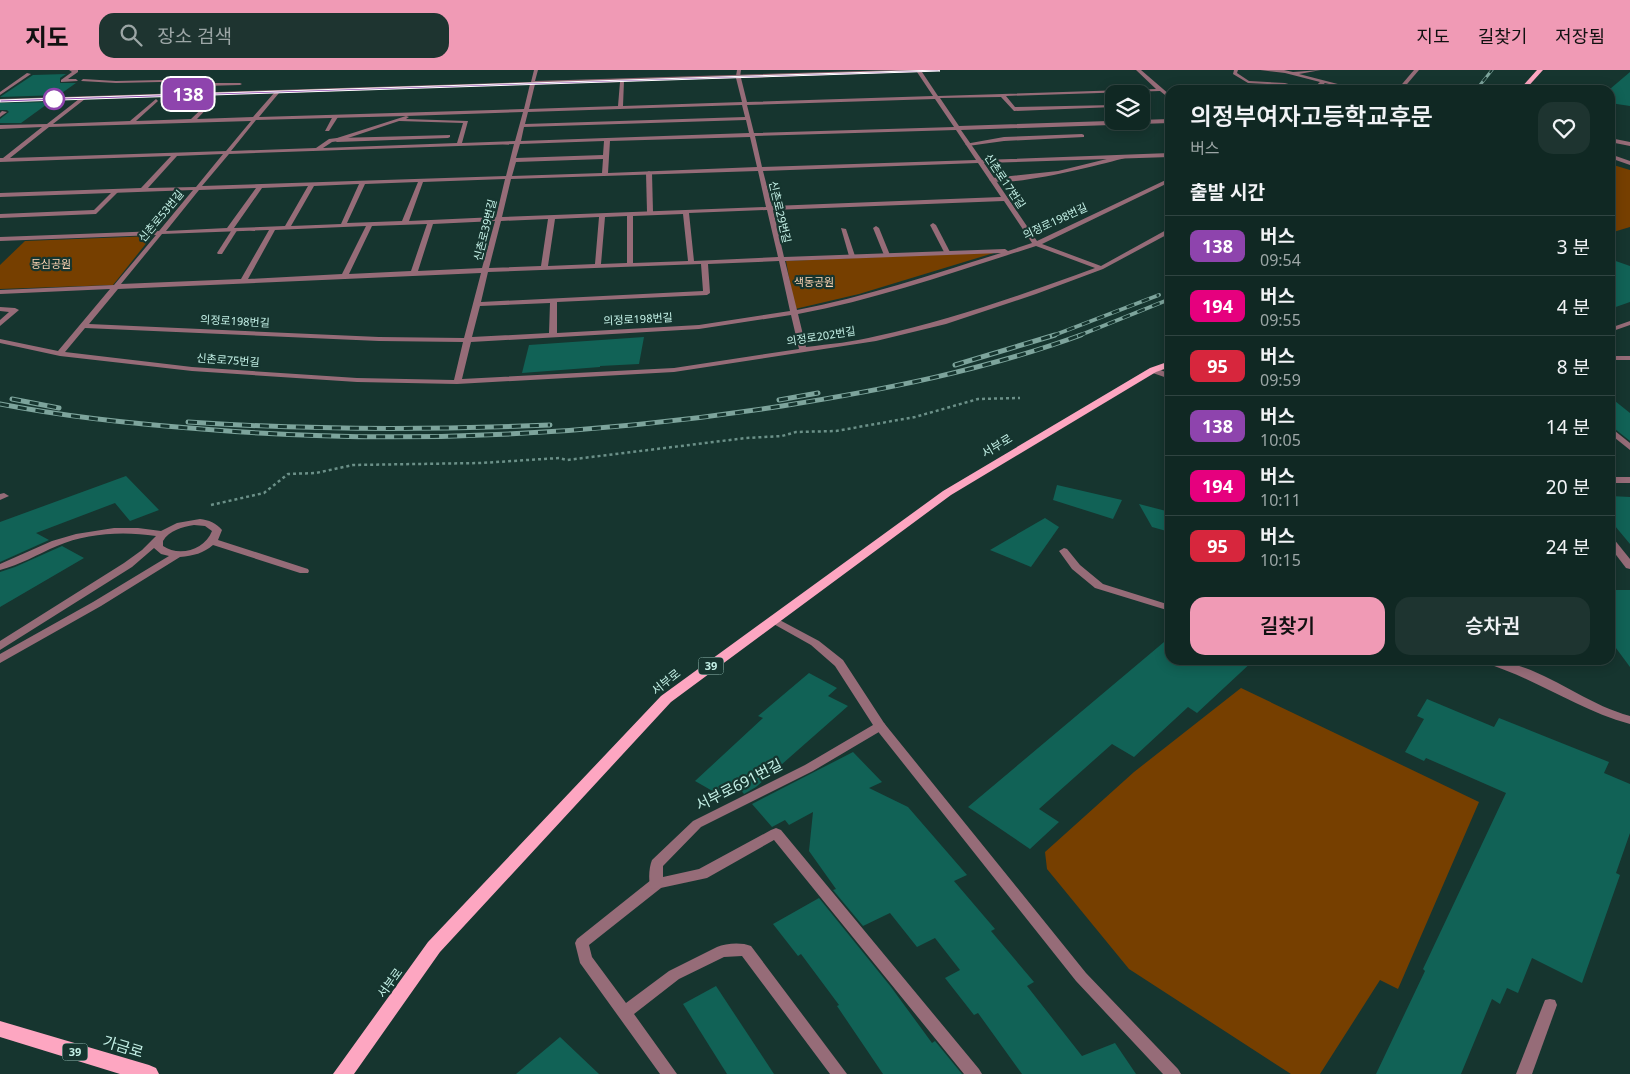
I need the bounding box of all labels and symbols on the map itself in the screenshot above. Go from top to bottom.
line badge: 138 [159,78,217,110]
unlabelled marker [43,88,65,110]
street label: 신촌로17번길 [982,150,1029,211]
street label: 신촌로29번길 [766,179,795,244]
street label: 신촌로53번길 [135,187,187,245]
street label: 신촌로39번길 [470,197,499,262]
street label: 의정로198번길 [1020,199,1089,242]
park label: 동심공원 [31,256,71,271]
park label: 색동공원 [794,274,834,289]
street label: 의정로198번길 [603,309,673,328]
street label: 의정로198번길 [200,311,270,330]
street label: 의정로202번길 [785,323,856,348]
street label: 신촌로75번길 [196,350,260,369]
street label: 서부로 [978,430,1015,461]
road number: 39 [698,658,724,674]
street label: 서부로 [647,665,684,699]
street label: 서부로691번길 [692,754,785,815]
street label: 서부로 [373,964,406,1001]
street label: 가금로 [101,1030,146,1062]
road number: 39 [62,1044,88,1060]

